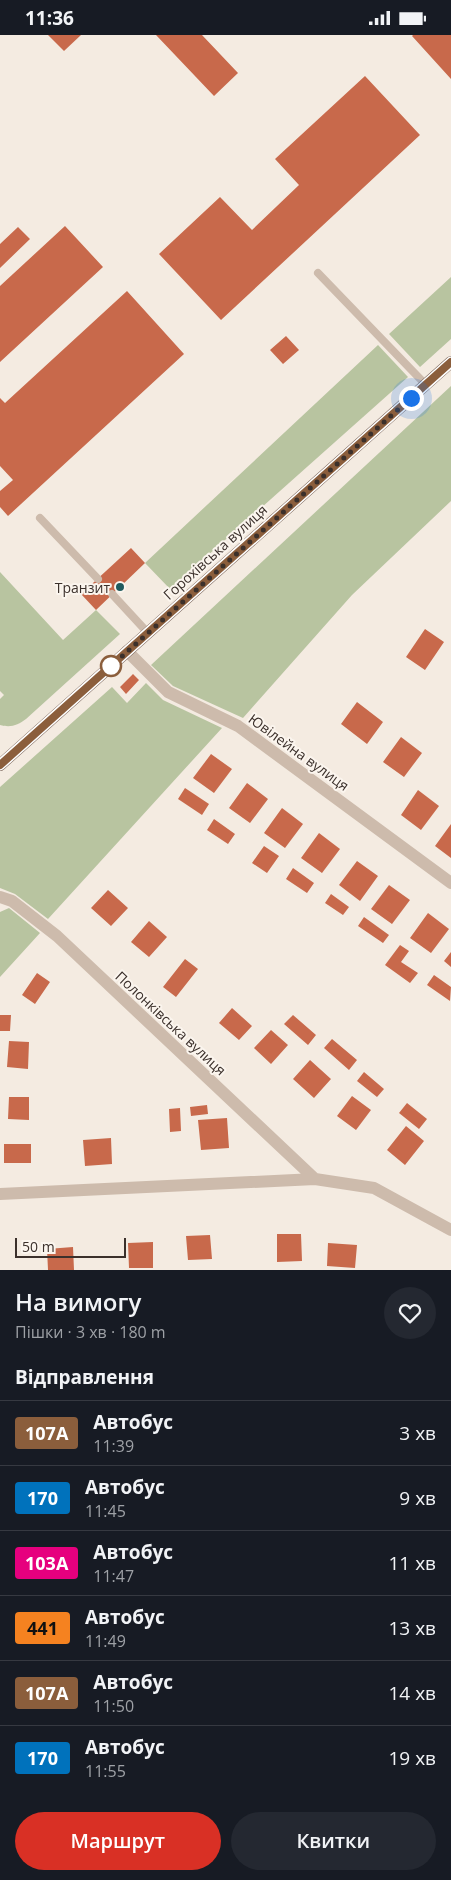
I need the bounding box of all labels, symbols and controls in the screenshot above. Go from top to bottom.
text: 11:36 [25,5,74,31]
your location [399,386,424,411]
street label: Горохівська вулиця [159,500,271,604]
place label: Транзит [55,578,110,597]
marker: Транзит [114,581,126,593]
unlabelled marker [100,655,122,677]
street label: Ювілейна вулиця [245,709,353,795]
street label: Полонківська вулиця [112,967,230,1079]
scale bar [15,1235,126,1258]
text: 50 m [22,1237,55,1256]
text: На вимогу [15,1285,141,1318]
button: heart [384,1287,436,1339]
text: Пішки · 3 хв · 180 m [15,1321,166,1343]
text: Відправлення [15,1364,154,1390]
text: Автобус [93,1409,173,1435]
text: 3 хв [399,1420,436,1446]
text: 107А [25,1421,68,1445]
text: 11:39 [93,1435,134,1457]
text: Автобус [85,1474,165,1500]
text: 9 хв [399,1485,436,1511]
text: 170 [27,1486,58,1510]
text: 11:45 [85,1500,126,1522]
text: Автобус [93,1539,173,1565]
text: 11 хв [388,1550,436,1576]
text: 103А [25,1551,68,1575]
text: 11:47 [93,1565,134,1587]
text: Автобус [85,1604,165,1630]
text: 13 хв [388,1615,436,1641]
text: 441 [27,1616,58,1640]
text: 11:49 [85,1630,126,1652]
text: Автобус [93,1669,173,1695]
text: 14 хв [388,1680,436,1706]
text: 107А [25,1681,68,1705]
text: 11:50 [93,1695,134,1717]
text: Автобус [85,1734,165,1760]
text: 19 хв [388,1745,436,1771]
text: 170 [27,1746,58,1770]
text: 11:55 [85,1760,126,1782]
button: Маршрут [15,1812,221,1870]
button: Квитки [231,1812,436,1870]

